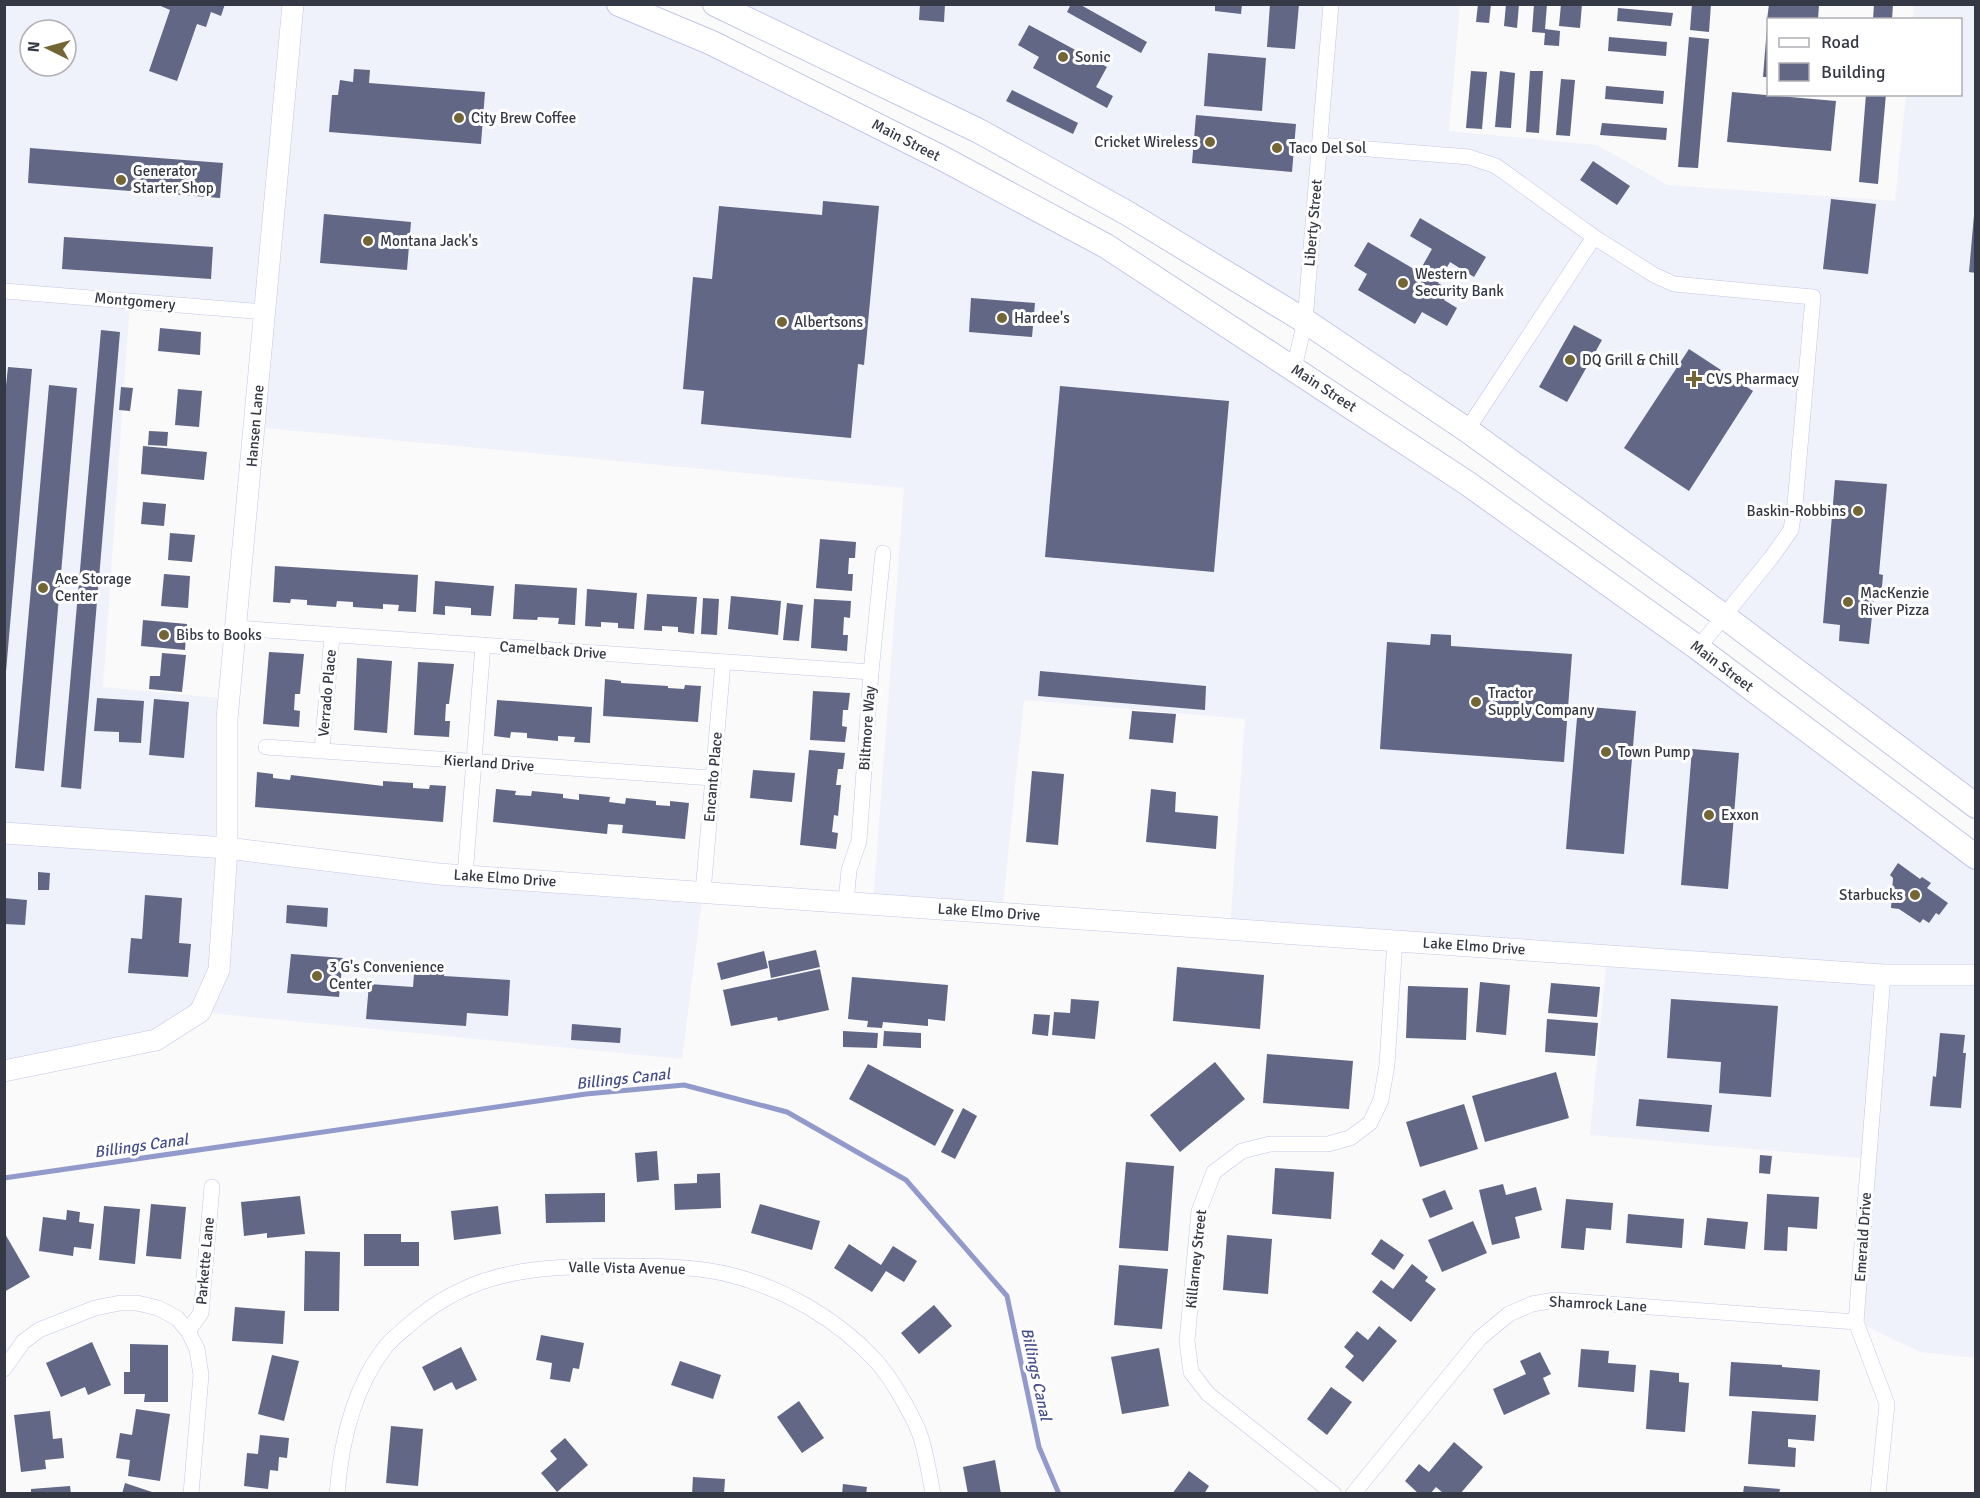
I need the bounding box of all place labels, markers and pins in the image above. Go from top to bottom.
place label: Sonic [1075,48,1110,66]
marker: Sonic [1056,50,1070,64]
place label: City Brew Coffee [471,109,576,127]
marker: City Brew Coffee [452,111,466,125]
place label: Cricket Wireless [1094,133,1198,151]
marker: Cricket Wireless [1203,135,1217,149]
place label: Taco Del Sol [1289,139,1366,157]
marker: Taco Del Sol [1270,141,1284,155]
place label: Generator Starter Shop [133,162,214,197]
marker: Generator Starter Shop [114,173,128,187]
place label: Montana Jack's [380,232,479,250]
marker: Montana Jack's [361,234,375,248]
place label: Western Security Bank [1415,265,1504,300]
marker: Western Security Bank [1396,276,1410,290]
place label: Hardee's [1014,309,1070,327]
marker: Hardee's [995,311,1009,325]
place label: Albertsons [794,313,863,331]
marker: Albertsons [775,315,789,329]
place label: DQ Grill & Chill [1582,351,1679,369]
marker: DQ Grill & Chill [1563,353,1577,367]
place label: CVS Pharmacy [1706,370,1799,388]
marker: CVS Pharmacy [1687,372,1701,386]
place label: Baskin-Robbins [1747,502,1846,520]
marker: Baskin-Robbins [1851,504,1865,518]
place label: Ace Storage Center [55,570,131,605]
marker: Ace Storage Center [36,581,50,595]
place label: MacKenzie River Pizza [1860,584,1929,619]
marker: MacKenzie River Pizza [1841,595,1855,609]
place label: Bibs to Books [176,626,262,644]
marker: Bibs to Books [157,628,171,642]
place label: Tractor Supply Company [1488,684,1594,719]
marker: Tractor Supply Company [1469,695,1483,709]
place label: Town Pump [1618,743,1691,761]
marker: Town Pump [1599,745,1613,759]
place label: Exxon [1721,806,1759,824]
marker: Exxon [1702,808,1716,822]
place label: Starbucks [1839,886,1903,904]
marker: Starbucks [1908,888,1922,902]
place label: 3 G's Convenience Center [329,958,444,993]
marker: 3 G's Convenience Center [310,969,324,983]

